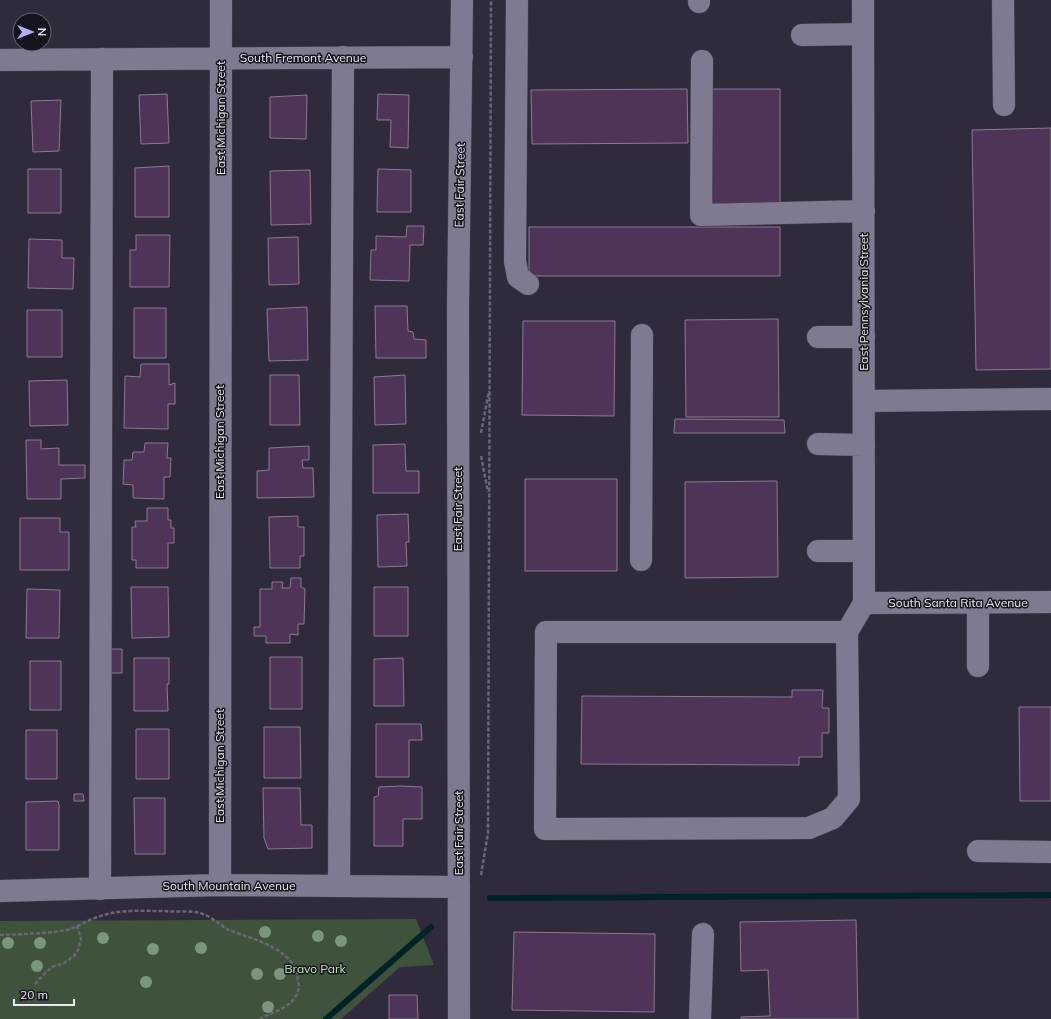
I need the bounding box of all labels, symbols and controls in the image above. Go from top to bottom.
north arrow [12,12,52,52]
text: N [35,28,49,36]
street label: South Fremont Avenue [240,50,366,65]
street label: East Michigan Street [213,61,228,175]
street label: East Fair Street [451,143,468,227]
street label: East Pennsylvania Street [856,233,871,371]
street label: East Michigan Street [212,385,227,499]
street label: East Fair Street [450,467,465,551]
street label: South Santa Rita Avenue [888,595,1028,610]
street label: East Michigan Street [212,709,227,823]
street label: East Fair Street [451,791,466,875]
street label: South Mountain Avenue [163,878,295,893]
park label: Bravo Park [284,961,346,976]
scale bar [14,981,74,1007]
text: 20 m [20,987,48,1002]

